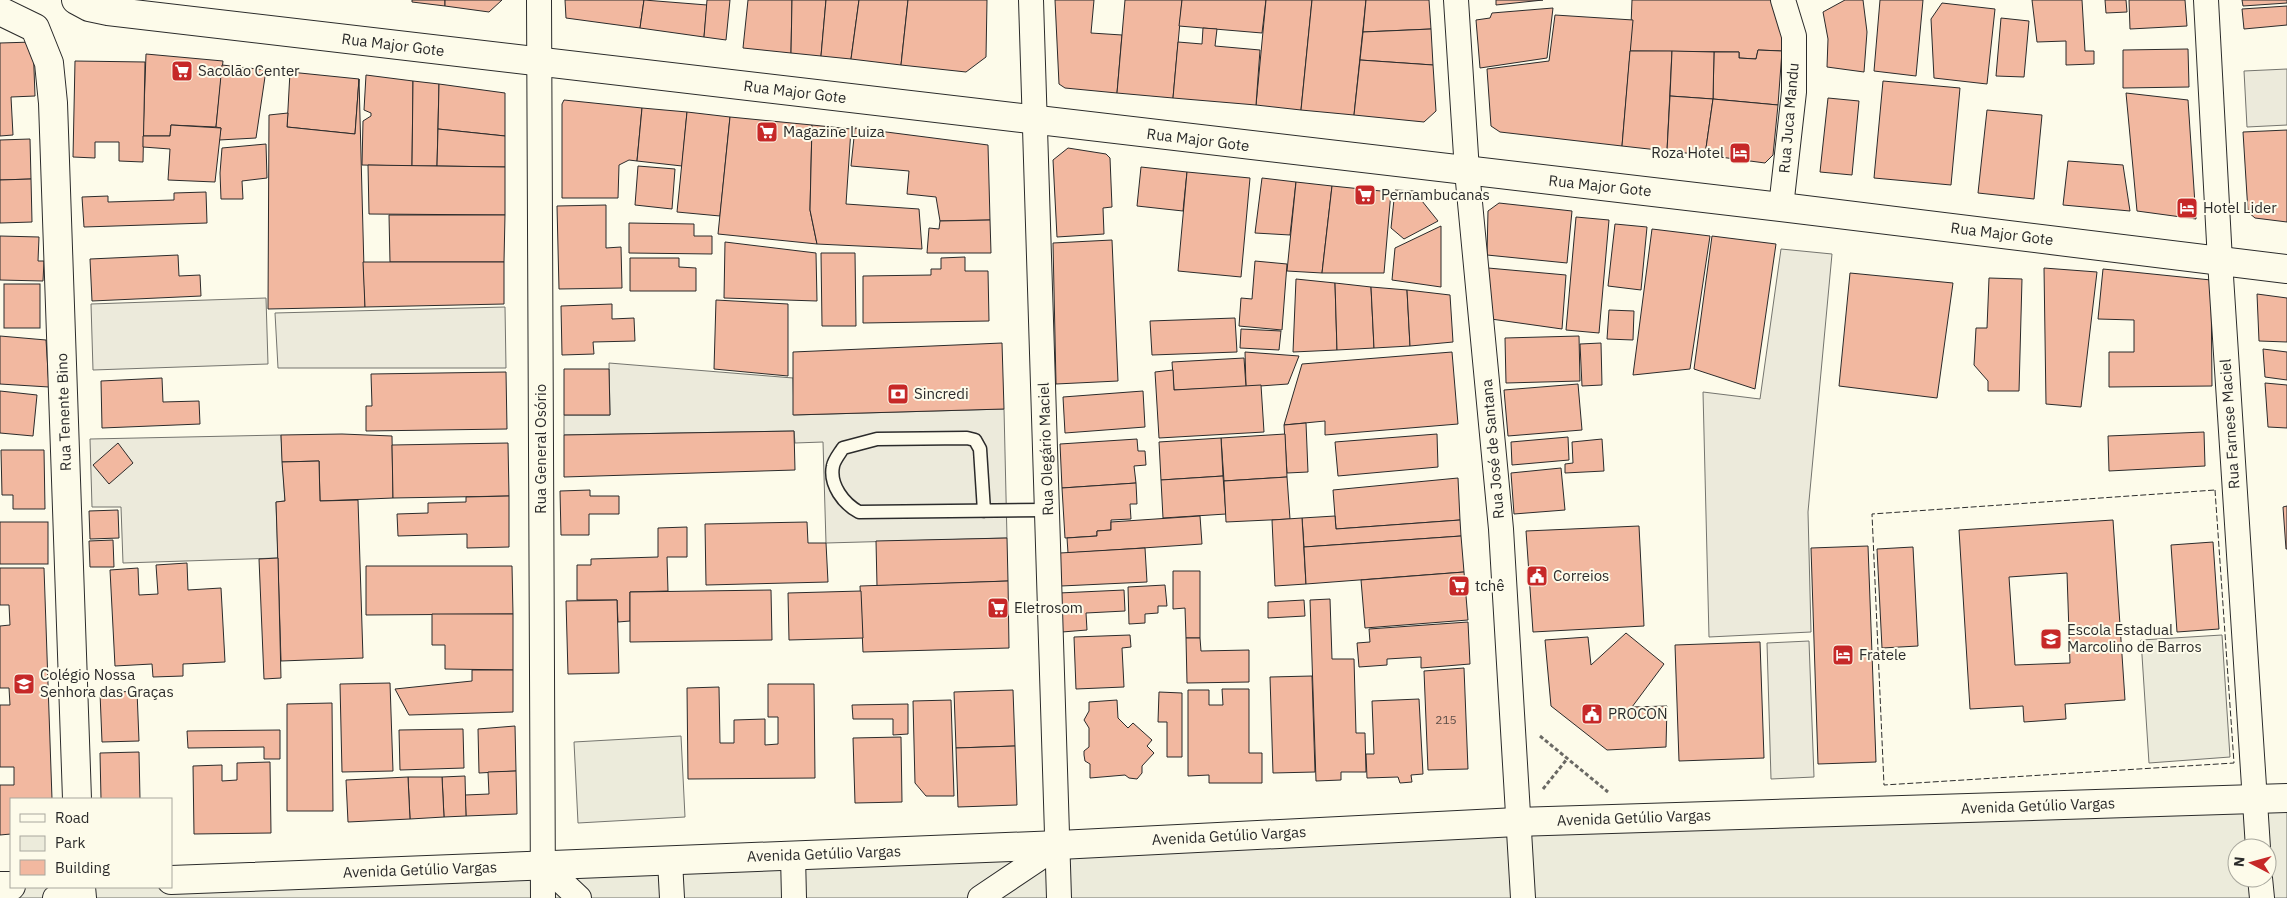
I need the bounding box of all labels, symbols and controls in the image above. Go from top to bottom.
street label: Rua Major Gote [341,29,445,60]
supermarket icon: Sacolão Center [170,59,194,83]
place label: Sacolão Center [198,61,300,80]
street label: Rua Juca Mandu [1774,62,1803,174]
street label: Rua Major Gote [743,76,847,107]
supermarket icon: Magazine Luiza [755,120,779,144]
place label: Magazine Luiza [783,122,885,141]
street label: Rua Major Gote [1146,124,1250,155]
hotel icon: Roza Hotel [1728,141,1752,165]
place label: Roza Hotel [1651,143,1724,162]
street label: Rua Major Gote [1548,171,1652,200]
supermarket icon: Pernambucanas [1353,183,1377,207]
place label: Pernambucanas [1381,185,1490,204]
hotel icon: Hotel Lider [2175,196,2199,220]
place label: Hotel Lider [2203,198,2277,217]
street label: Rua Major Gote [1950,218,2054,249]
street label: Rua Tenente Bino [52,353,75,471]
street label: Rua Farnese Maciel [2215,358,2244,490]
street label: Rua José de Santana [1477,378,1508,520]
bank icon: Sincredi [886,382,910,406]
street label: Rua Olegário Maciel [1034,382,1057,516]
street label: Rua General Osório [531,384,550,514]
place label: Sincredi [914,384,969,403]
public building icon: Correios [1525,564,1549,588]
place label: Correios [1553,566,1609,585]
supermarket icon: tchê [1447,574,1471,598]
place label: tchê [1475,576,1505,595]
supermarket icon: Eletrosom [986,596,1010,620]
place label: Eletrosom [1014,598,1083,617]
place label: Escola Estadual Marcolino de Barros [2067,620,2202,656]
school or university icon: Escola Estadual Marcolino de Barros [2039,627,2063,651]
hotel icon: Fratele [1831,643,1855,667]
place label: Fratele [1859,645,1906,664]
place label: Colégio Nossa Senhora das Graças [40,665,174,701]
school or university icon: Colégio Nossa Senhora das Graças [12,672,36,696]
public building icon: PROCON [1580,702,1604,726]
place label: PROCON [1608,704,1668,723]
house number: 215 [1435,712,1457,727]
street label: Avenida Getúlio Vargas [1960,793,2116,818]
legend [10,798,172,888]
street label: Avenida Getúlio Vargas [1556,805,1712,830]
text: Road [55,808,90,827]
street label: Avenida Getúlio Vargas [1151,822,1307,849]
text: Park [55,833,85,852]
north arrow [2227,838,2277,888]
street label: Avenida Getúlio Vargas [746,841,902,866]
text: N [2230,856,2249,868]
street label: Avenida Getúlio Vargas [342,857,498,882]
text: Building [55,858,110,877]

